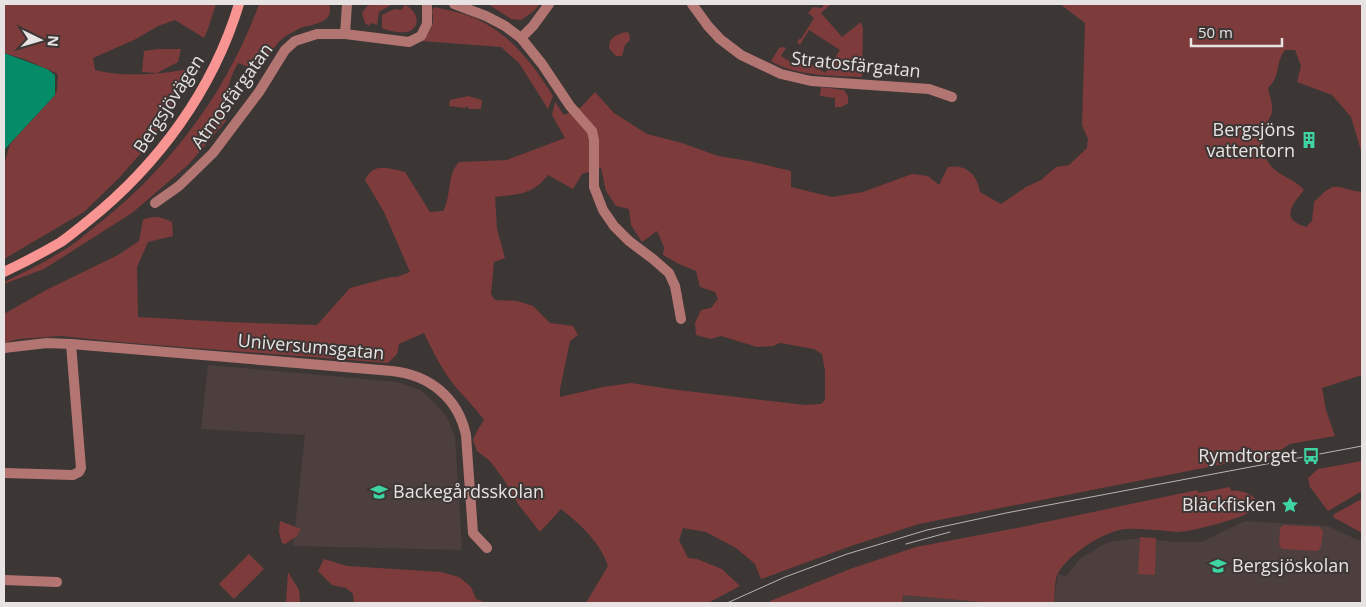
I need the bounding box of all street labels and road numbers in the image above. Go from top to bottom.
street label: Atmosfärgatan [185,38,277,153]
street label: Stratosfärgatan [790,45,922,83]
street label: Bergsjövägen [127,50,209,157]
street label: Universumsgatan [237,328,385,364]

